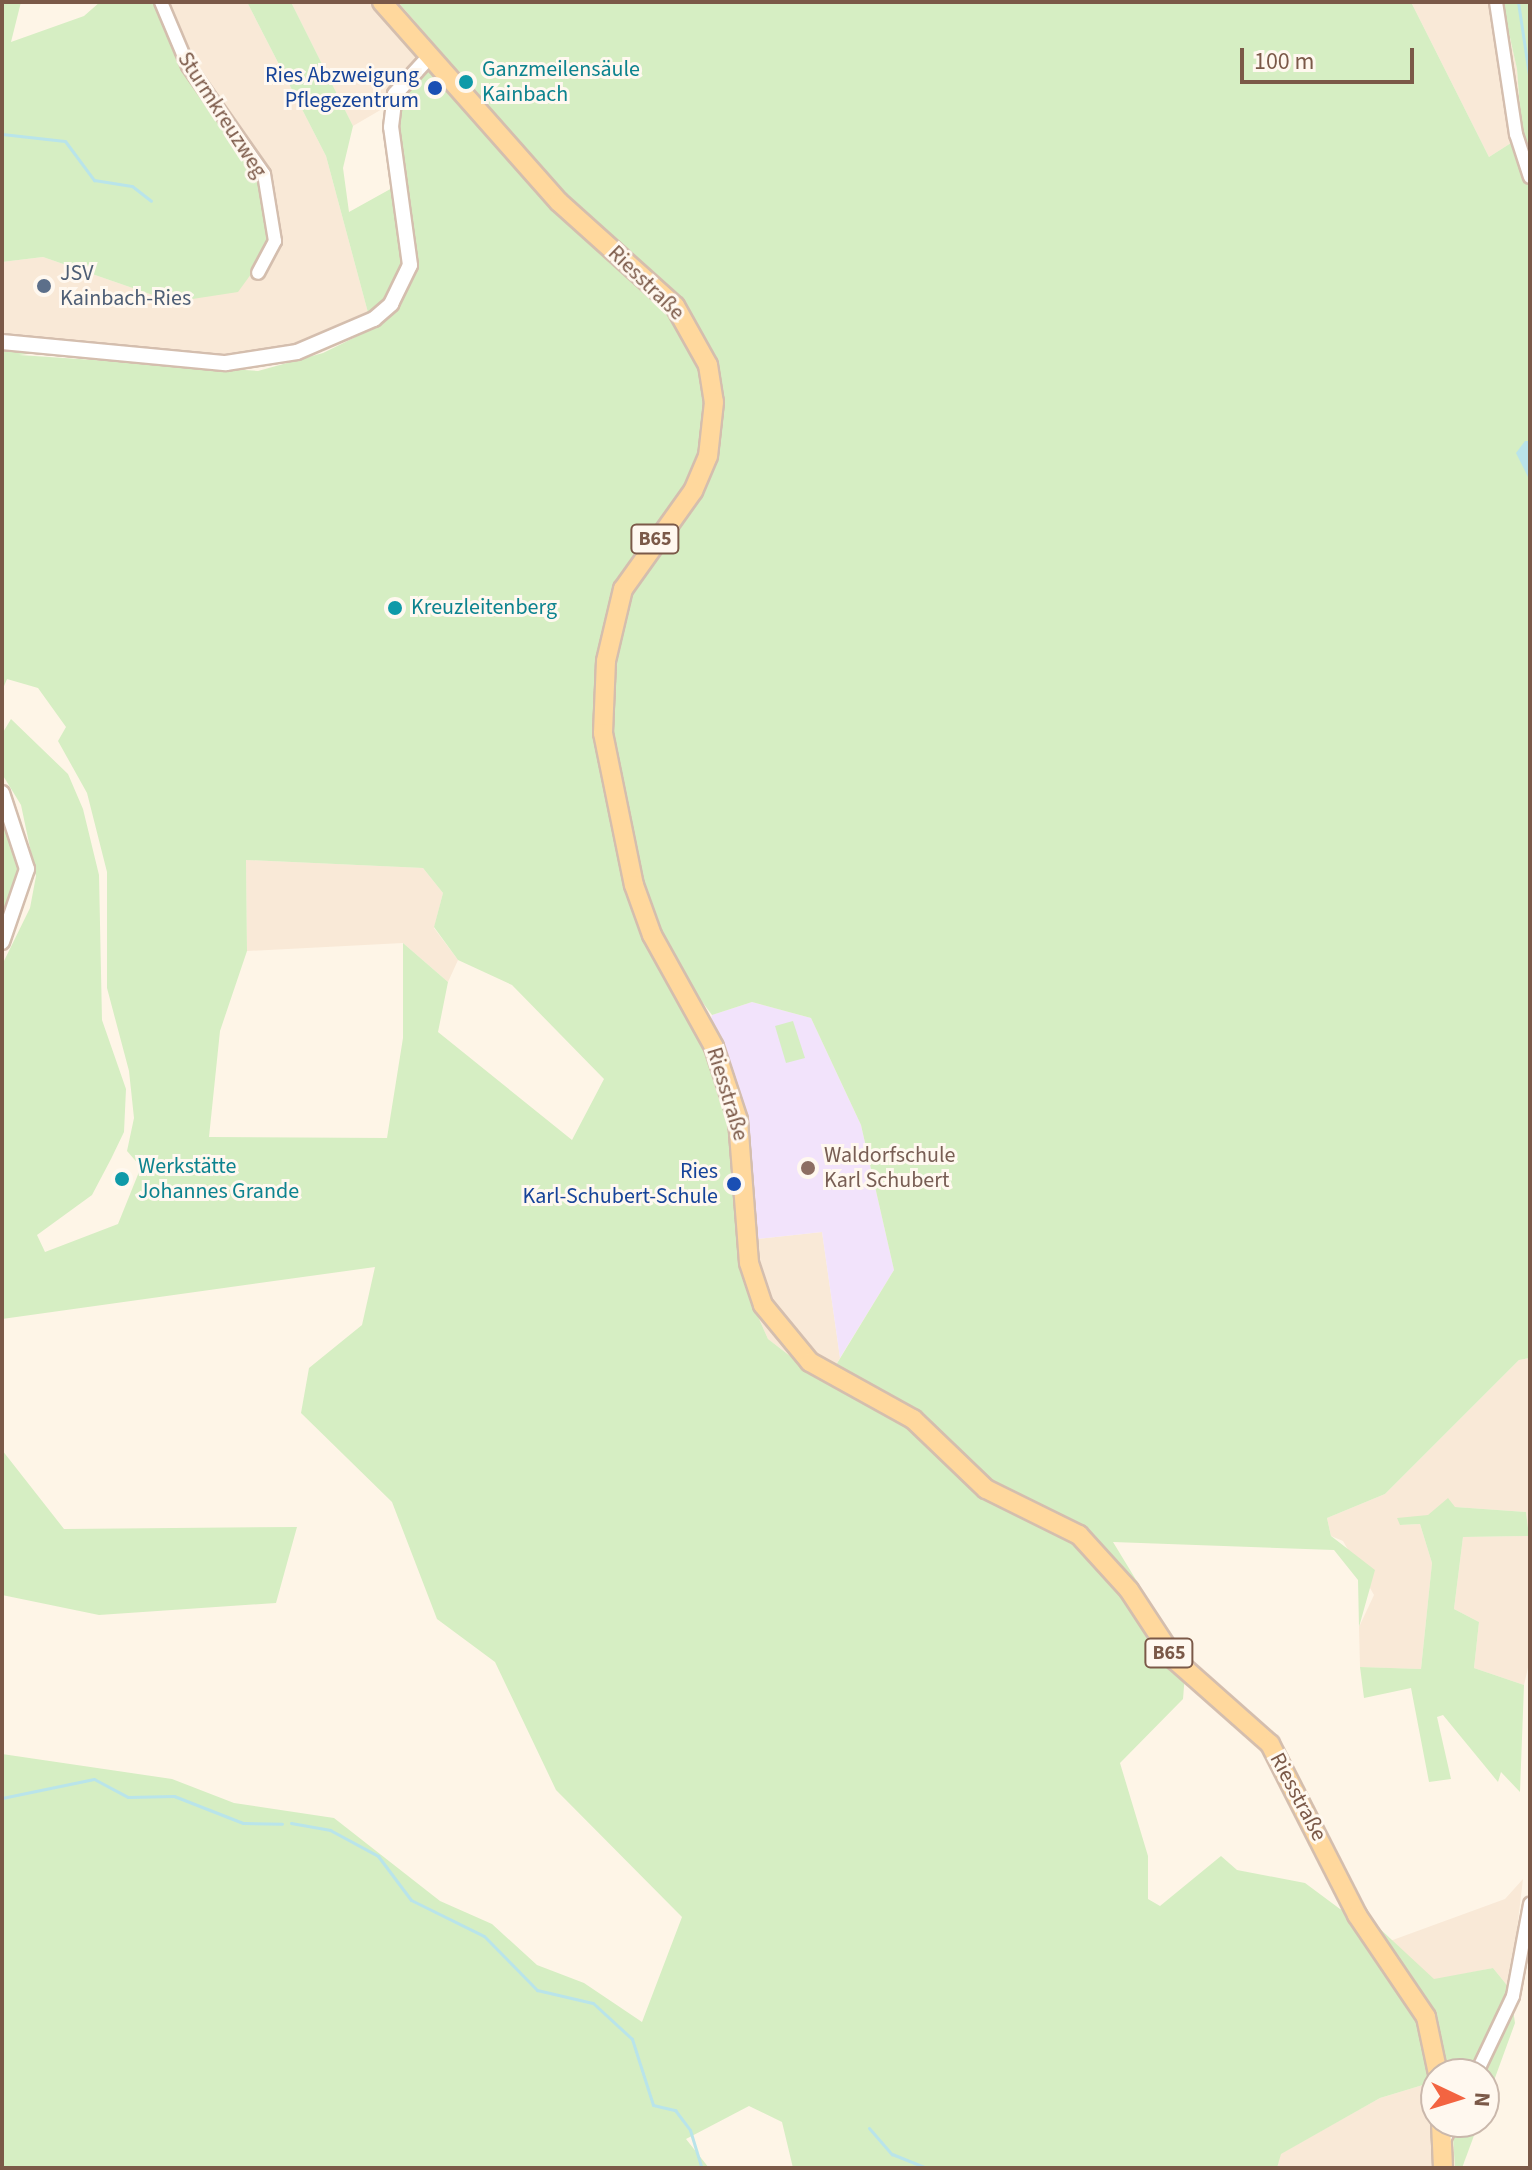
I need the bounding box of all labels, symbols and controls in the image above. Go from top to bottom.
scale bar [1244,32,1418,82]
text: 100 m [1254,44,1314,79]
street label: Sturmkreuzweg [172,47,272,183]
place label: Ganzmeilensäule Kainbach [482,56,640,108]
place label: Ries Abzweigung Pflegezentrum [265,62,419,114]
marker: Ganzmeilensäule Kainbach [457,73,475,91]
marker: Ries Abzweigung Pflegezentrum [426,79,444,97]
street label: Riesstraße [602,240,690,326]
place label: JSV Kainbach-Ries [60,260,191,312]
marker: JSV Kainbach-Ries [35,277,53,295]
road number: B65 [629,523,681,555]
place label: Kreuzleitenberg [411,595,557,621]
marker: Kreuzleitenberg [386,599,404,617]
street label: Riesstraße [700,1044,754,1144]
place label: Waldorfschule Karl Schubert [824,1142,955,1194]
place label: Werkstätte Johannes Grande [138,1153,299,1204]
place label: Ries Karl-Schubert-Schule [522,1158,718,1210]
marker: Waldorfschule Karl Schubert [799,1159,817,1177]
marker: Werkstätte Johannes Grande [113,1170,131,1188]
marker: Ries Karl-Schubert-Schule [725,1175,743,1193]
road number: B65 [1143,1637,1195,1669]
street label: Riesstraße [1264,1748,1332,1846]
north arrow [1420,2058,1500,2138]
text: N [1465,2091,1498,2108]

